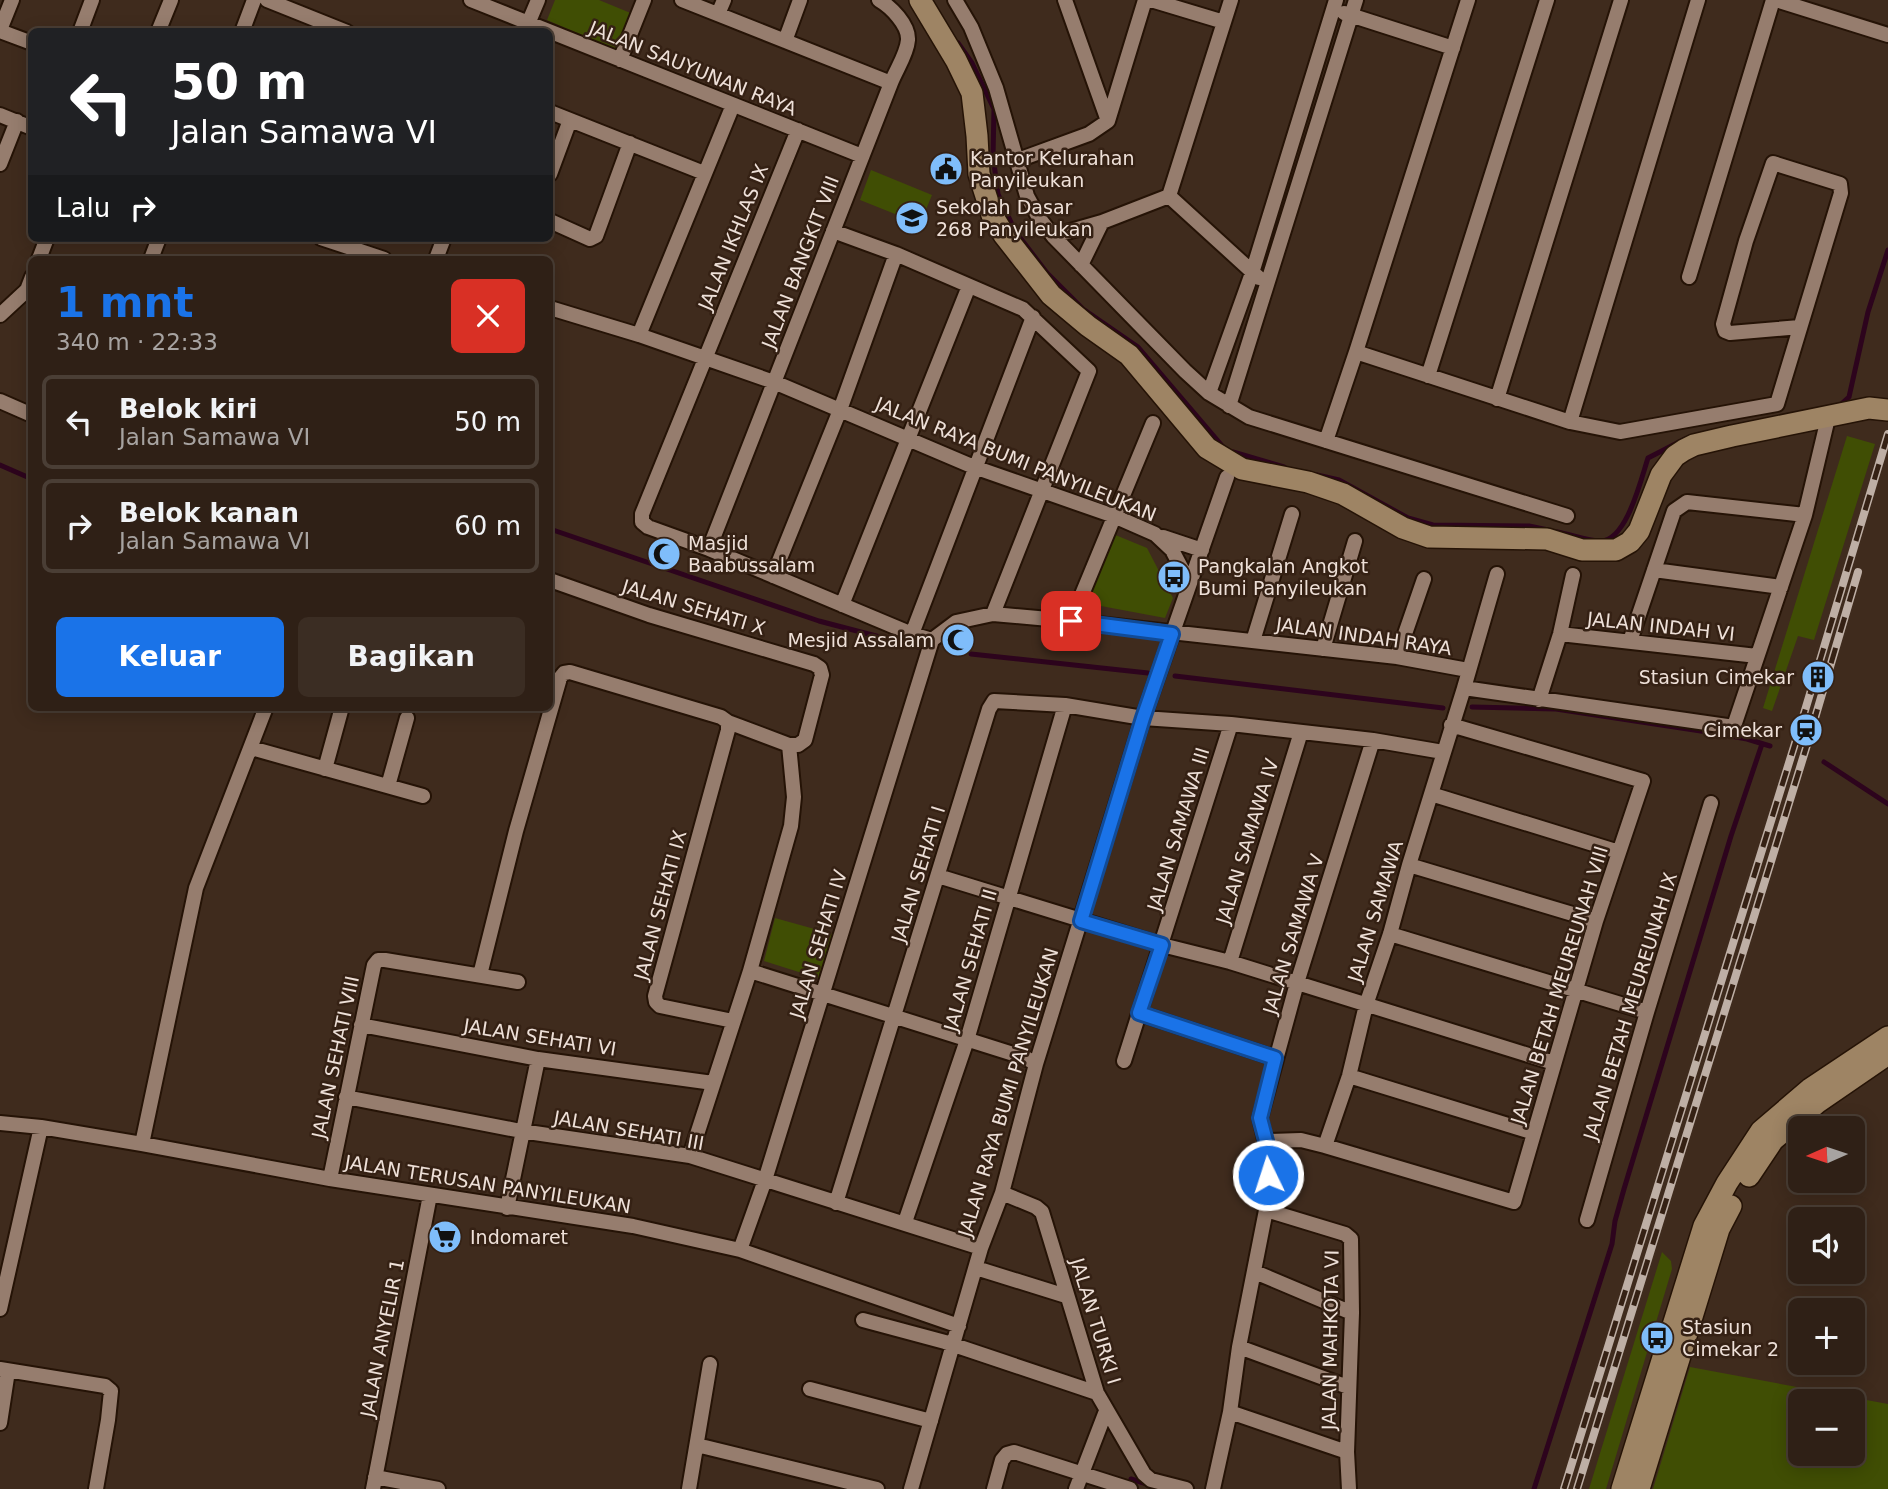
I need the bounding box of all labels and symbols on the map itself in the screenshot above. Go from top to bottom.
street label: JALAN SAUYUNAN RAYA [585,16,800,120]
place label: Kantor Kelurahan Panyileukan [970,147,1134,191]
public building icon: Kantor Kelurahan Panyileukan [927,150,965,188]
street label: JALAN IKHLAS IX [693,161,772,314]
street label: JALAN BANGKIT VIII [757,173,843,352]
place label: Sekolah Dasar 268 Panyileukan [936,196,1092,240]
school or university icon: Sekolah Dasar 268 Panyileukan [893,199,931,237]
street label: JALAN RAYA BUMI PANYILEUKAN [871,392,1160,526]
place label: Masjid Baabussalam [688,532,815,576]
mosque icon: Masjid Baabussalam [645,535,683,573]
place label: Pangkalan Angkot Bumi Panyileukan [1198,555,1368,599]
bus stop icon: Pangkalan Angkot Bumi Panyileukan [1155,558,1193,596]
street label: JALAN SEHATI X [619,574,768,639]
pin [1041,591,1101,651]
street label: JALAN INDAH VI [1585,607,1736,645]
street label: JALAN INDAH RAYA [1274,613,1453,659]
mosque icon: Mesjid Assalam [939,621,977,659]
place label: Mesjid Assalam [787,629,934,651]
building icon: Stasiun Cimekar [1799,658,1837,696]
place label: Stasiun Cimekar [1639,666,1794,688]
station icon: Cimekar [1787,711,1825,749]
place label: Cimekar [1703,719,1782,741]
street label: JALAN SAMAWA III [1142,745,1213,914]
street label: JALAN SAMAWA IV [1211,756,1283,927]
street label: JALAN SEHATI I [887,803,949,946]
street label: JALAN SEHATI IX [629,828,691,983]
street label: JALAN SAMAWA [1343,837,1407,985]
street label: JALAN BETAH MEUREUNAH VIII [1506,843,1612,1128]
street label: JALAN SAMAWA V [1258,851,1328,1018]
street label: JALAN SEHATI IV [785,867,851,1022]
street label: JALAN BETAH MEUREUNAH IX [1578,870,1681,1143]
street label: JALAN SEHATI II [939,886,1001,1035]
street label: JALAN RAYA BUMI PANYILEUKAN [953,945,1063,1240]
street label: JALAN SEHATI VIII [307,974,363,1141]
street label: JALAN SEHATI VI [461,1014,618,1060]
street label: JALAN SEHATI III [551,1106,706,1154]
north arrow [1788,1116,1866,1194]
position arrow [1231,1138,1305,1212]
street label: JALAN TERUSAN PANYILEUKAN [342,1150,633,1218]
supermarket icon: Indomaret [426,1218,464,1256]
place label: Indomaret [470,1226,568,1248]
street label: JALAN MAHKOTA VI [1317,1250,1343,1431]
street label: JALAN TURKI I [1066,1254,1126,1387]
street label: JALAN ANYELIR 1 [356,1257,408,1420]
place label: Stasiun Cimekar 2 [1682,1316,1779,1360]
bus stop icon: Stasiun Cimekar 2 [1638,1319,1676,1357]

